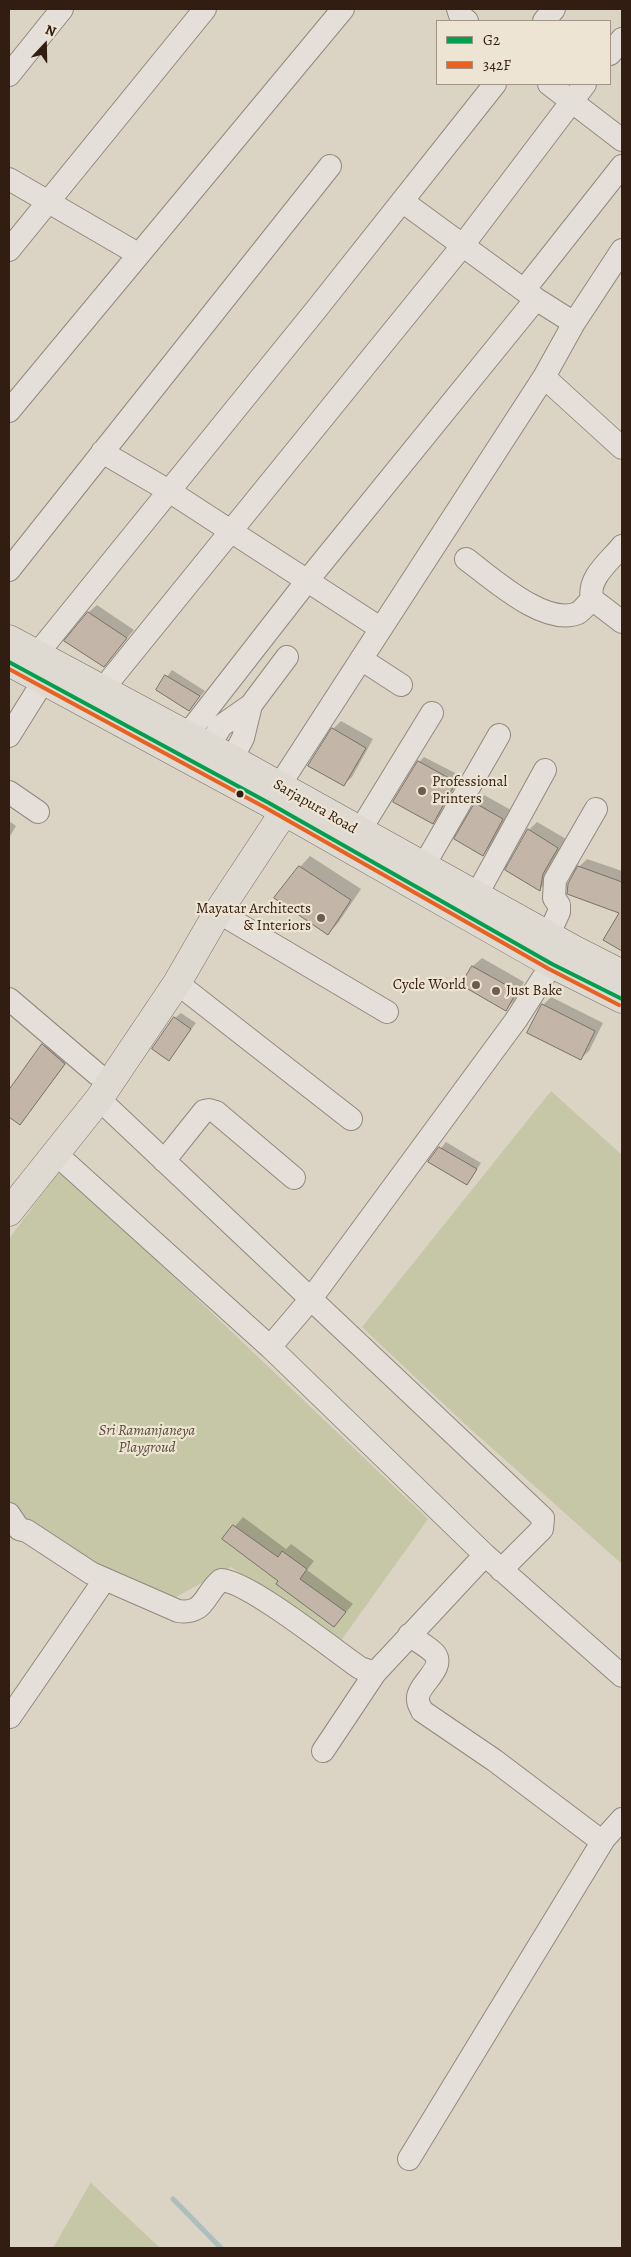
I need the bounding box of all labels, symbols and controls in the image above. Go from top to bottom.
north arrow [20,20,70,70]
text: N [42,20,59,41]
legend [436,20,611,85]
text: G2 [483,30,500,50]
text: 342F [483,55,511,75]
place label: Professional Printers [432,773,507,808]
street label: Sarjapura Road [270,776,360,838]
marker: Professional Printers [416,785,428,797]
unlabelled marker [235,789,245,799]
place label: Mayatar Architects & Interiors [196,900,311,935]
marker: Mayatar Architects & Interiors [315,912,327,924]
place label: Cycle World [393,976,466,994]
marker: Cycle World [470,979,482,991]
place label: Just Bake [506,982,562,1000]
marker: Just Bake [490,985,502,997]
park label: Sri Ramanjaneya Playgroud [99,1422,195,1457]

